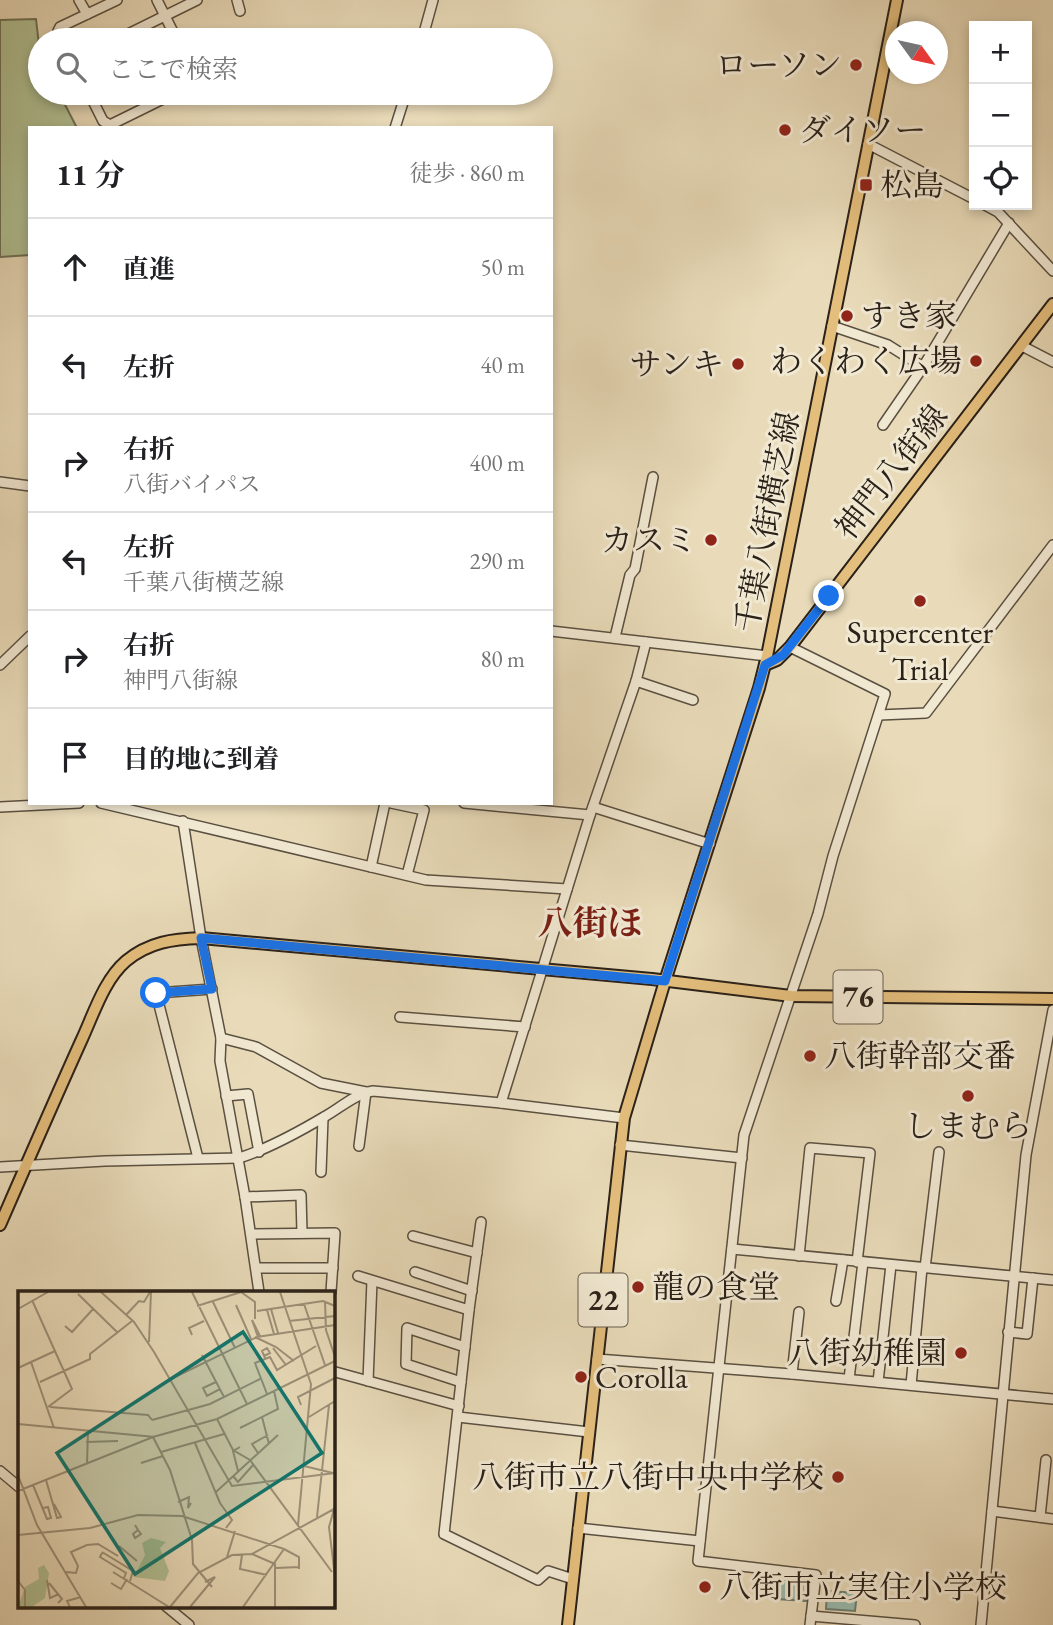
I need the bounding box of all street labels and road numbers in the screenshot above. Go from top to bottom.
street label: 神門八街線 [825,396,957,548]
street label: 千葉八街横芝線 [725,408,809,636]
road number: 76 [834,970,882,1023]
road number: 22 [578,1274,628,1326]

